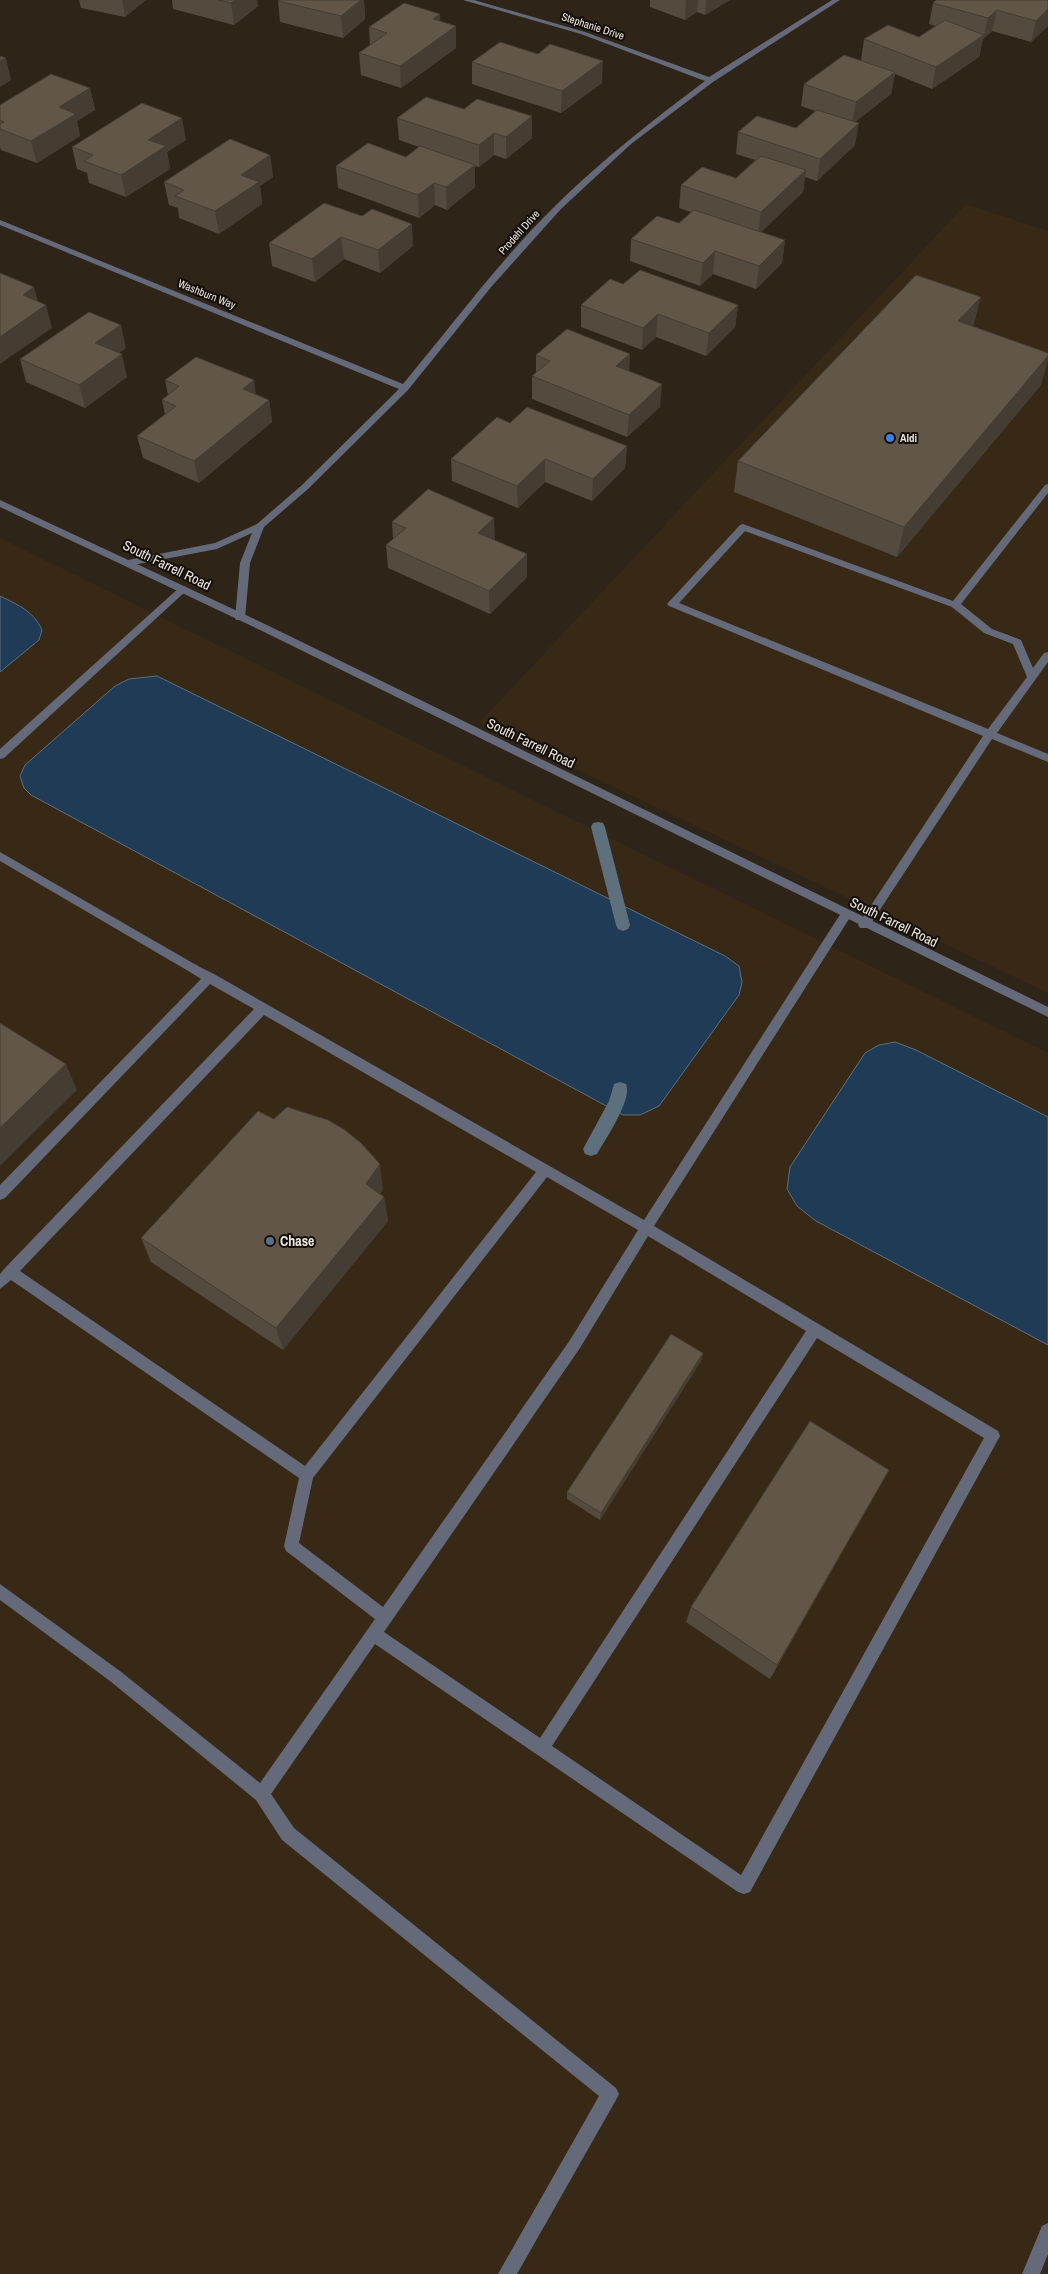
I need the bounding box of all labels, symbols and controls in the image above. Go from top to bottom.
street label: Stephanie Drive [560,9,626,43]
street label: Prodehl Drive [495,207,543,257]
street label: Washburn Way [176,276,238,312]
place label: Aldi [900,431,917,445]
marker: Aldi [884,432,896,444]
street label: South Farrell Road [120,536,214,594]
street label: South Farrell Road [484,714,578,772]
street label: South Farrell Road [847,893,941,951]
place label: Chase [280,1232,314,1250]
marker: Chase [264,1235,276,1247]

